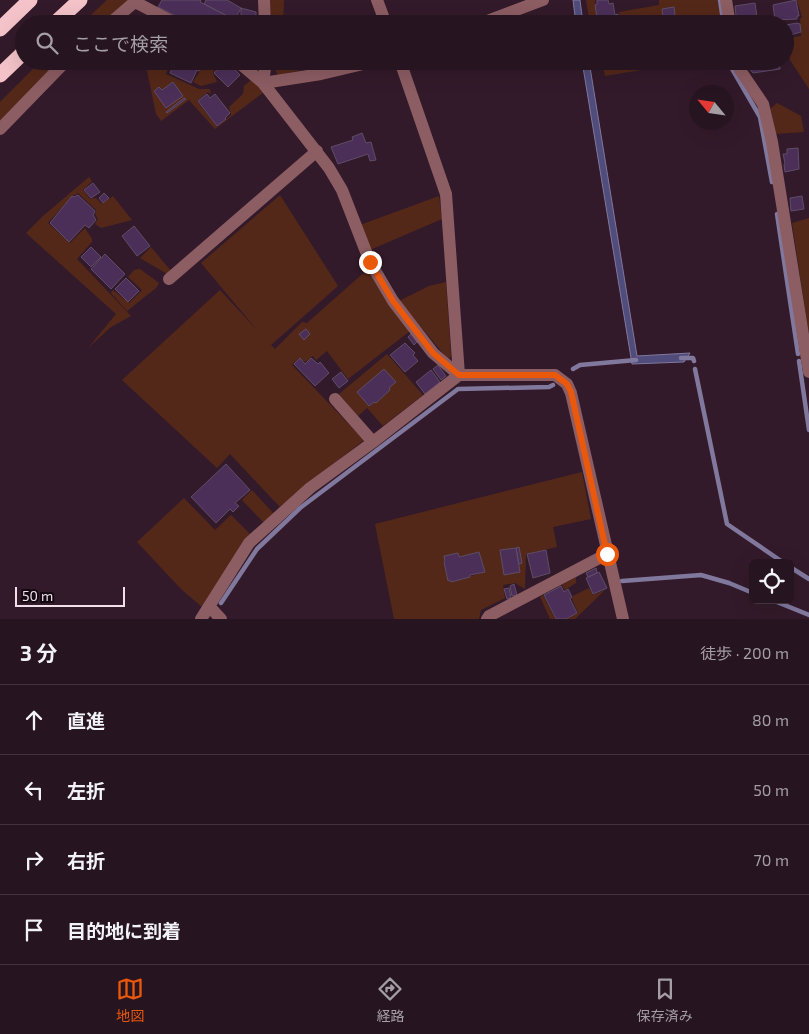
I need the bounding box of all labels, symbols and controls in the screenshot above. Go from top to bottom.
search box [15,15,794,70]
icon: search [33,29,61,57]
text: ここで検索 [73,32,168,55]
north arrow [689,85,734,130]
route end [359,251,382,274]
route start [596,543,619,566]
map controls [749,559,794,604]
button: locate [749,559,794,604]
scale bar [15,584,125,607]
text: 50 m [22,587,53,604]
text: 3 分 [20,640,57,665]
text: 徒歩 · 200 m [700,643,789,662]
icon: ahead [20,706,48,734]
text: 直進 [67,709,105,732]
text: 80 m [752,710,789,729]
icon: left [20,776,48,804]
text: 左折 [67,779,105,802]
text: 50 m [753,780,789,799]
icon: right [20,846,48,874]
text: 右折 [67,849,105,872]
text: 70 m [754,850,789,869]
icon: arrive [20,916,48,944]
text: 目的地に到着 [67,919,181,942]
tab: 地図 [116,975,144,1025]
tab: 経路 [376,975,404,1025]
tab: 保存済み [637,975,693,1025]

